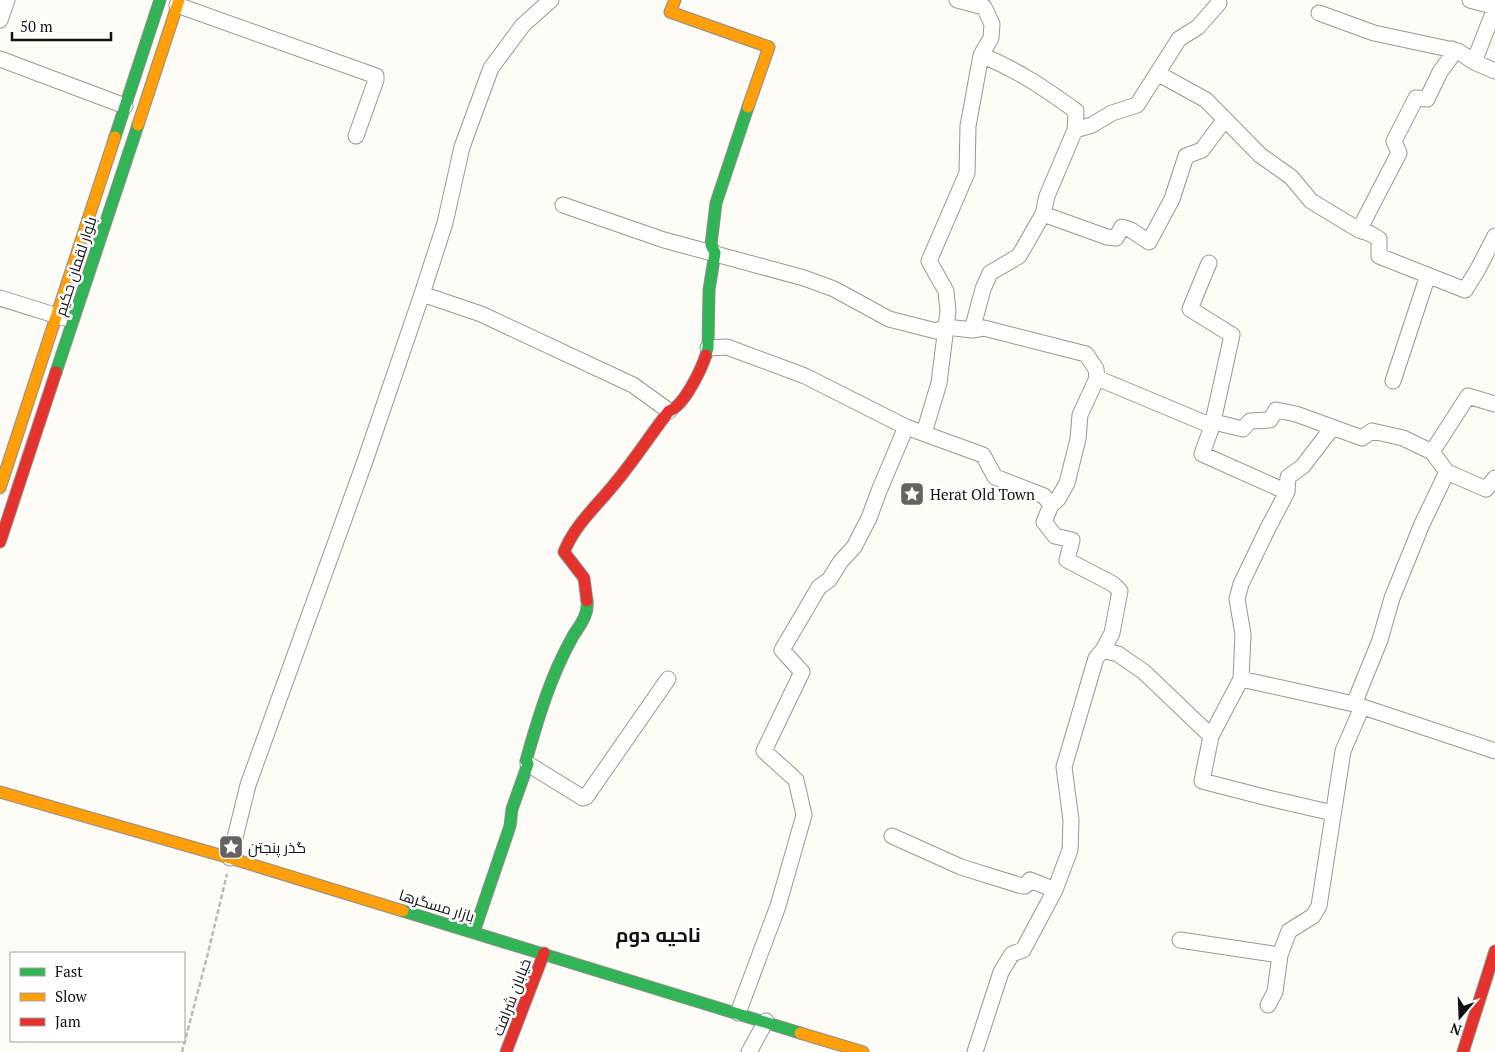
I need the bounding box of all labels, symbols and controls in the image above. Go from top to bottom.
scale bar [12,10,111,42]
text: 50 m [20,16,53,36]
street label: بلوار لقمان حکیم [50,214,101,319]
place icon: Herat Old Town [899,481,925,507]
place label: Herat Old Town [930,484,1035,504]
place icon: گذر پنجتن [218,834,244,860]
place label: گذر پنجتن [248,837,306,858]
street label: بازار مسگرها [397,884,477,926]
district label: ناحیه دوم [615,921,701,949]
legend [10,952,185,1042]
street label: خیابان شرافت [487,955,536,1039]
text: Fast [55,961,83,981]
text: Slow [55,986,88,1006]
north arrow [1435,992,1485,1042]
text: Jam [55,1011,81,1031]
text: N [1447,1019,1464,1040]

